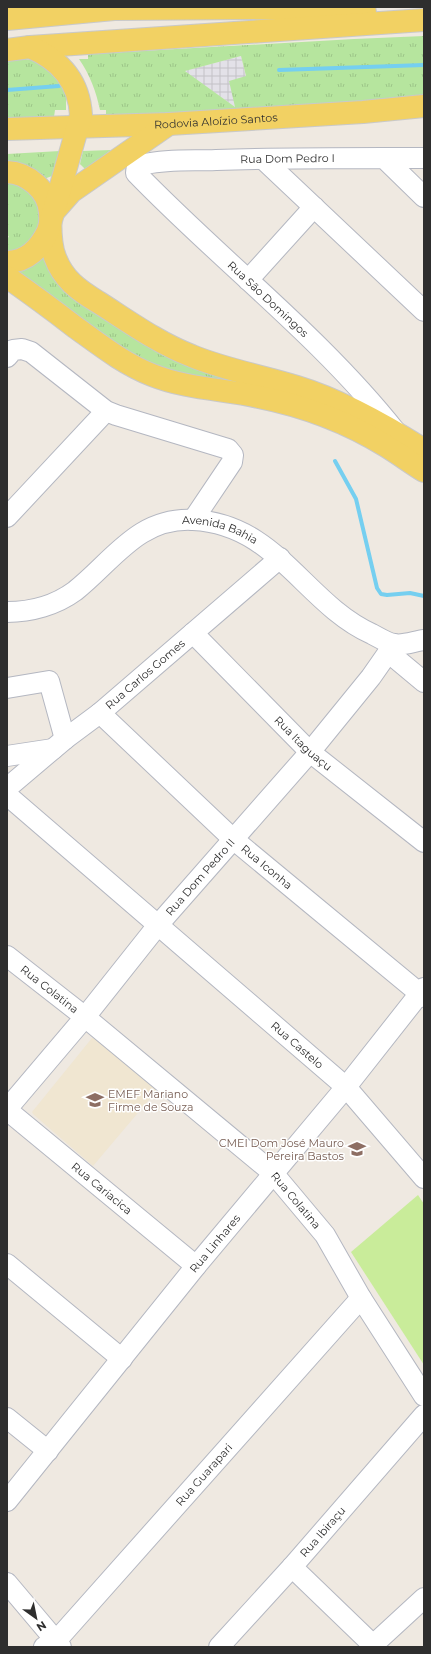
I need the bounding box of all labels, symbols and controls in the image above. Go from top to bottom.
street label: Rodovia Aloízio Santos [154,110,279,131]
street label: Rua Dom Pedro I [240,151,335,166]
street label: Rua São Domingos [225,258,312,341]
street label: Avenida Bahia [182,513,261,547]
street label: Rua Carlos Gomes [102,636,188,712]
street label: Rua Itaguaçu [271,713,335,774]
street label: Rua Dom Pedro II [163,836,238,918]
street label: Rua Iconha [238,842,295,892]
street label: Rua Colatina [18,962,81,1016]
street label: Rua Castelo [268,1018,327,1072]
place label: EMEF Mariano Firme de Souza [108,1087,194,1114]
school or university icon: EMEF Mariano Firme de Souza [85,1090,105,1110]
place label: CMEI Dom José Mauro Pereira Bastos [219,1136,345,1163]
school or university icon: CMEI Dom José Mauro Pereira Bastos [347,1139,367,1159]
street label: Rua Cariacica [69,1159,135,1217]
street label: Rua Colatina [268,1169,324,1232]
street label: Rua Linhares [186,1211,244,1275]
street label: Rua Guarapari [172,1441,235,1509]
street label: Rua Ibiraçu [297,1504,348,1560]
north arrow [16,1598,56,1638]
text: N [34,1618,49,1635]

